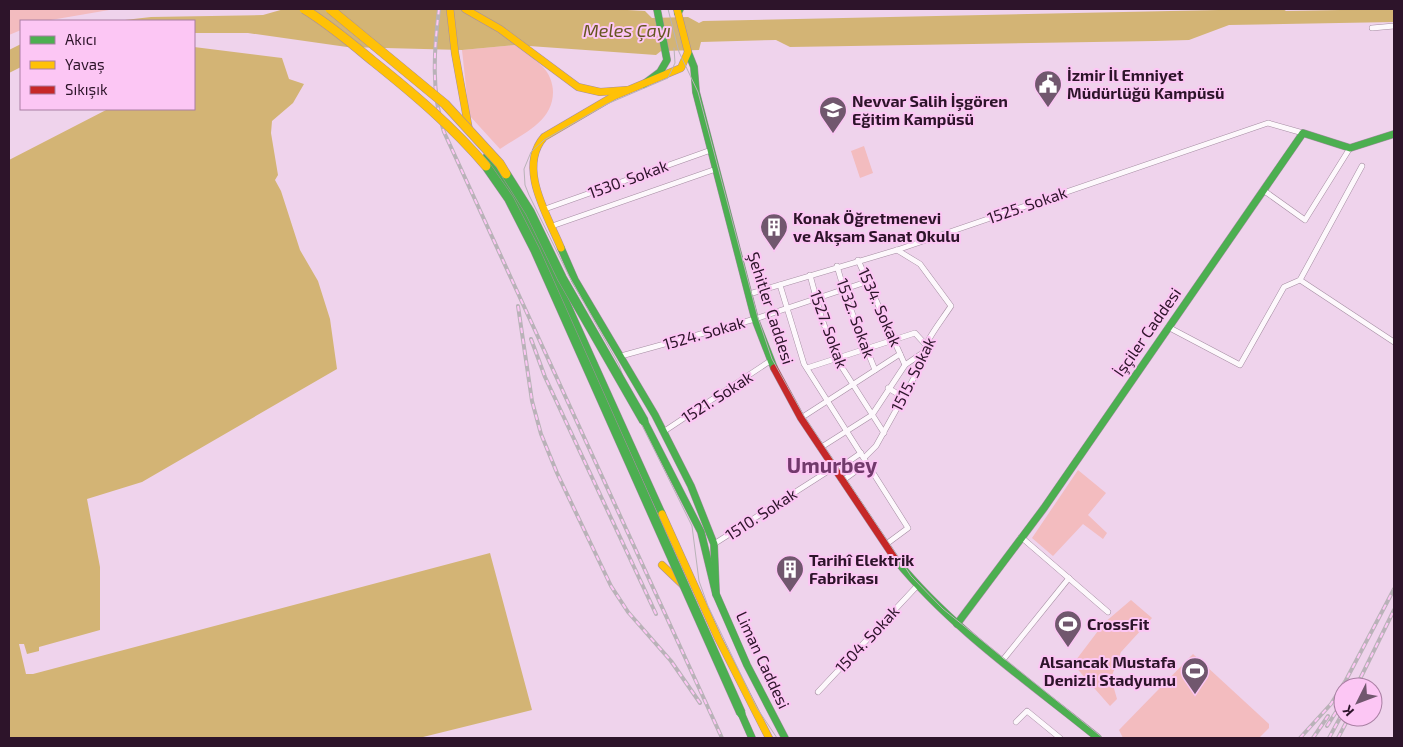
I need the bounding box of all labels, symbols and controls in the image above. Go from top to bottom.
water label: Meles Çayı [583,19,671,42]
legend [20,20,195,110]
text: Akıcı [65,30,97,48]
text: Yavaş [65,55,105,74]
place label: İzmir İl Emniyet Müdürlüğü Kampüsü [1067,65,1224,102]
public building icon: İzmir İl Emniyet Müdürlüğü Kampüsü [1033,69,1063,108]
text: Sıkışık [65,80,108,99]
place label: Nevvar Salih İşgören Eğitim Kampüsü [852,91,1008,128]
school or university icon: Nevvar Salih İşgören Eğitim Kampüsü [818,95,848,134]
street label: 1530. Sokak [585,155,670,202]
street label: 1525. Sokak [985,182,1069,227]
place label: Konak Öğretmenevi ve Akşam Sanat Okulu [793,208,960,247]
building icon: Konak Öğretmenevi ve Akşam Sanat Okulu [759,212,789,251]
street label: Şehitler Caddesi [743,249,799,367]
street label: 1534. Sokak [855,265,906,349]
street label: 1532. Sokak [833,275,880,360]
street label: İşçiler Caddesi [1109,284,1185,380]
street label: 1527. Sokak [807,287,852,370]
street label: 1524. Sokak [661,312,747,353]
street label: 1515. Sokak [886,334,939,414]
street label: 1521. Sokak [678,367,756,427]
district label: Umurbey [787,452,877,478]
street label: 1510. Sokak [721,483,800,544]
place label: Tarihî Elektrik Fabrikası [809,550,914,587]
building icon: Tarihî Elektrik Fabrikası [775,554,805,593]
street label: 1504. Sokak [831,601,903,676]
street label: Liman Caddesi [733,608,794,711]
sports icon: CrossFit [1053,609,1083,648]
place label: CrossFit [1087,614,1150,633]
place label: Alsancak Mustafa Denizli Stadyumu [1040,652,1176,690]
sports icon: Alsancak Mustafa Denizli Stadyumu [1180,656,1210,695]
north arrow [1333,677,1383,727]
text: K [1339,702,1357,720]

